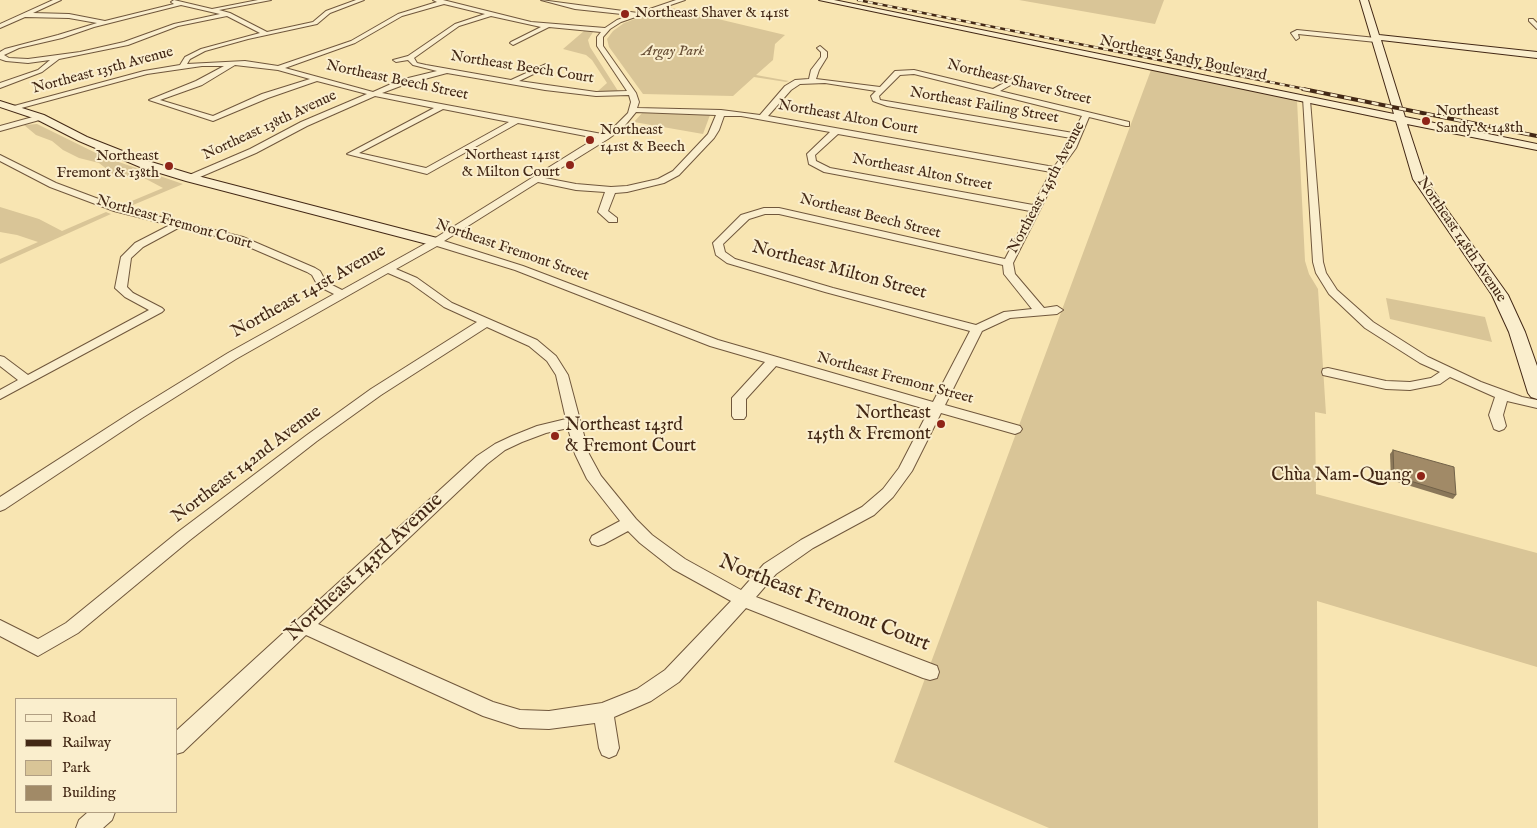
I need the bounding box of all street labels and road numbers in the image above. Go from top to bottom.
street label: Northeast Sandy Boulevard [1098,32,1268,86]
street label: Northeast 135th Avenue [31,44,175,98]
street label: Northeast Beech Court [449,48,595,88]
street label: Northeast Shaver Street [945,56,1093,110]
street label: Northeast Beech Street [324,57,470,105]
street label: Northeast Failing Street [908,84,1060,128]
street label: Northeast 138th Avenue [200,87,340,165]
street label: Northeast Alton Court [776,97,920,139]
street label: Northeast 145th Avenue [1005,119,1089,257]
street label: Northeast Alton Street [851,151,993,195]
street label: Northeast 148th Avenue [1412,174,1510,306]
street label: Northeast Beech Street [798,191,942,243]
street label: Northeast Fremont Court [94,192,254,254]
street label: Northeast Fremont Street [433,216,591,286]
street label: Northeast Milton Street [749,237,929,305]
street label: Northeast 141st Avenue [228,241,390,343]
street label: Northeast Fremont Street [815,349,975,409]
street label: Northeast 142nd Avenue [168,402,326,528]
street label: Northeast 143rd Avenue [281,488,449,648]
street label: Northeast Fremont Court [715,550,933,658]

